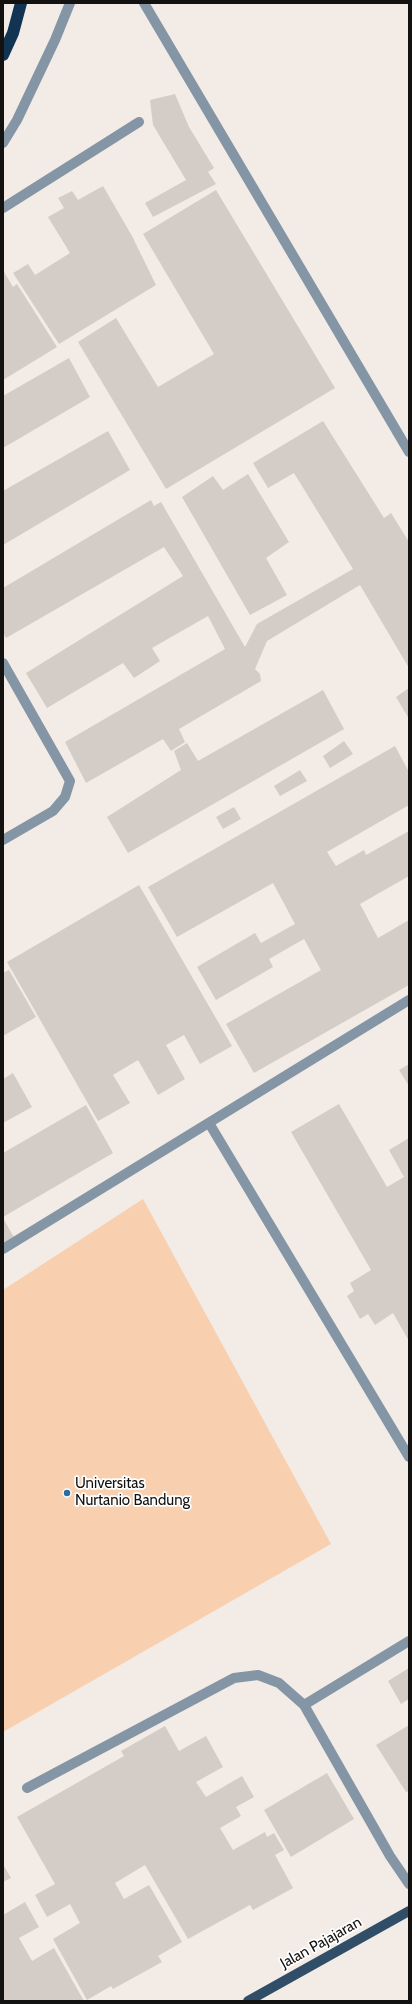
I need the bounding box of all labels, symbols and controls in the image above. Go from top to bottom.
place label: Universitas Nurtanio Bandung [75,1475,190,1510]
marker: Universitas Nurtanio Bandung [62,1488,72,1498]
street label: Jalan Pajajaran [277,1913,365,1973]

